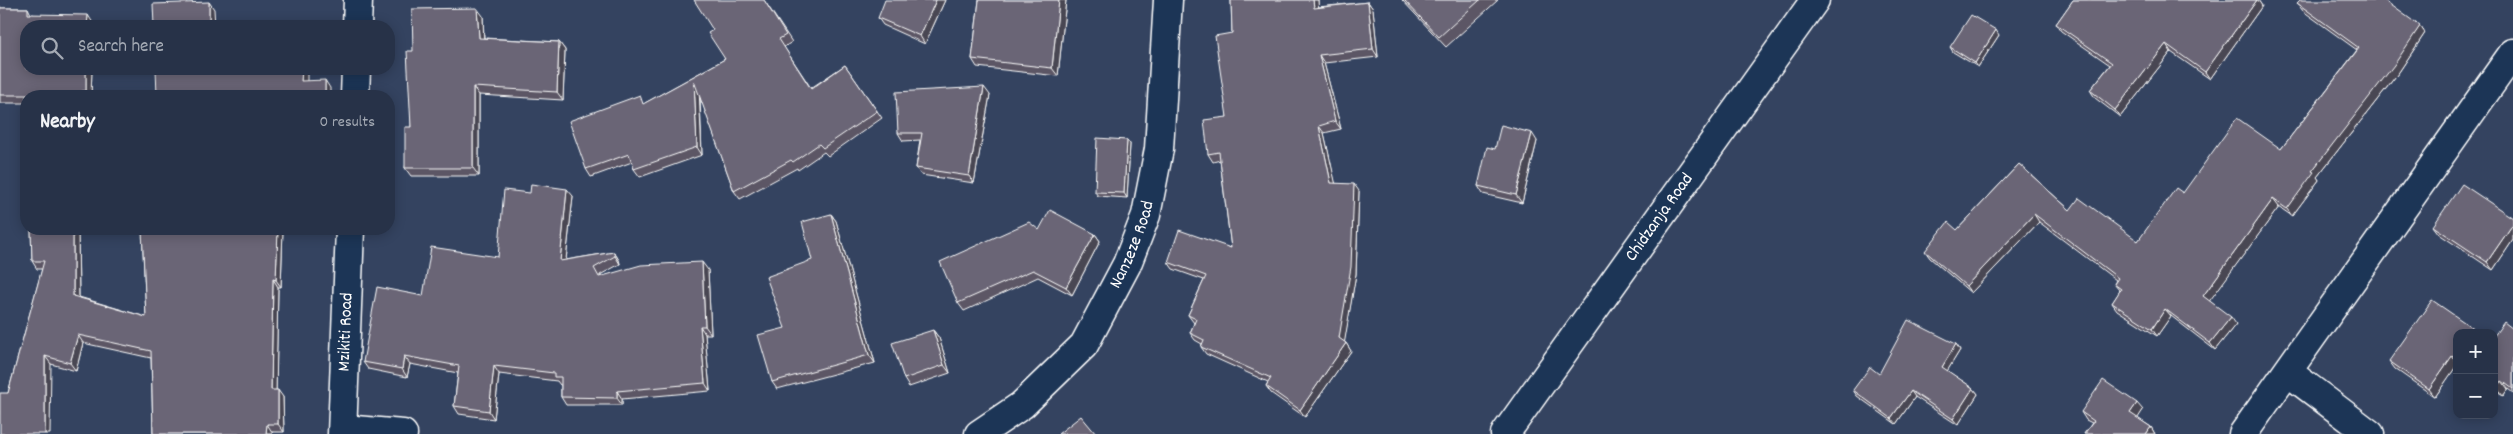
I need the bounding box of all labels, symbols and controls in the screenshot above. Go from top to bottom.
search box [20,20,395,75]
icon: search [38,34,66,62]
text: Search here [78,34,164,61]
text: Nearby [40,108,95,138]
text: 0 results [320,111,375,134]
street label: Chidzanja Road [1619,168,1700,267]
street label: Nanzeze Road [1104,199,1161,293]
street label: Mzikiti Road [332,292,360,372]
map controls [2453,329,2498,419]
button: + [2453,329,2498,374]
button: − [2453,374,2498,419]

